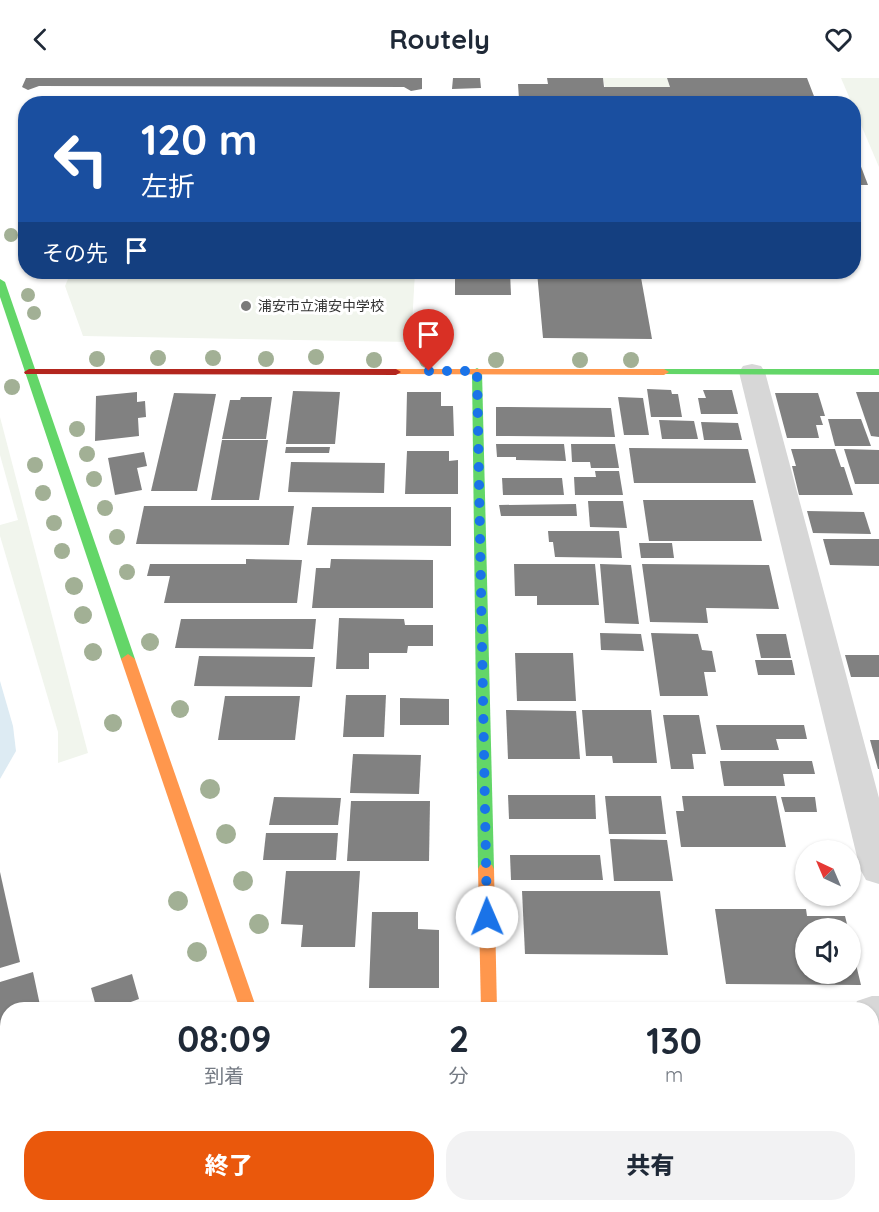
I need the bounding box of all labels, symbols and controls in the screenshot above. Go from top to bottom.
text: Routely [389,22,490,56]
icon: back [24,23,57,56]
icon: heart [822,23,855,56]
text: 120 m [141,113,258,166]
icon: left [42,120,120,198]
text: 左折 [141,169,195,203]
icon: arrive [120,234,153,267]
text: その先 [42,239,108,267]
place label: 浦安市立浦安中学校 [258,297,384,315]
marker: 浦安市立浦安中学校 [239,299,253,313]
pin [403,309,454,371]
icon: arrive [412,318,445,351]
north arrow [795,840,861,906]
map controls [795,840,861,984]
position arrow [455,885,519,949]
button: sound [795,918,861,984]
text: 08:09 [177,1016,271,1061]
text: 2 [449,1016,469,1061]
text: 130 [646,1018,702,1063]
text: m [665,1062,683,1087]
text: 到着 [204,1063,244,1088]
text: 分 [449,1063,469,1088]
button: 終了 [24,1131,434,1200]
button: 共有 [446,1131,855,1200]

